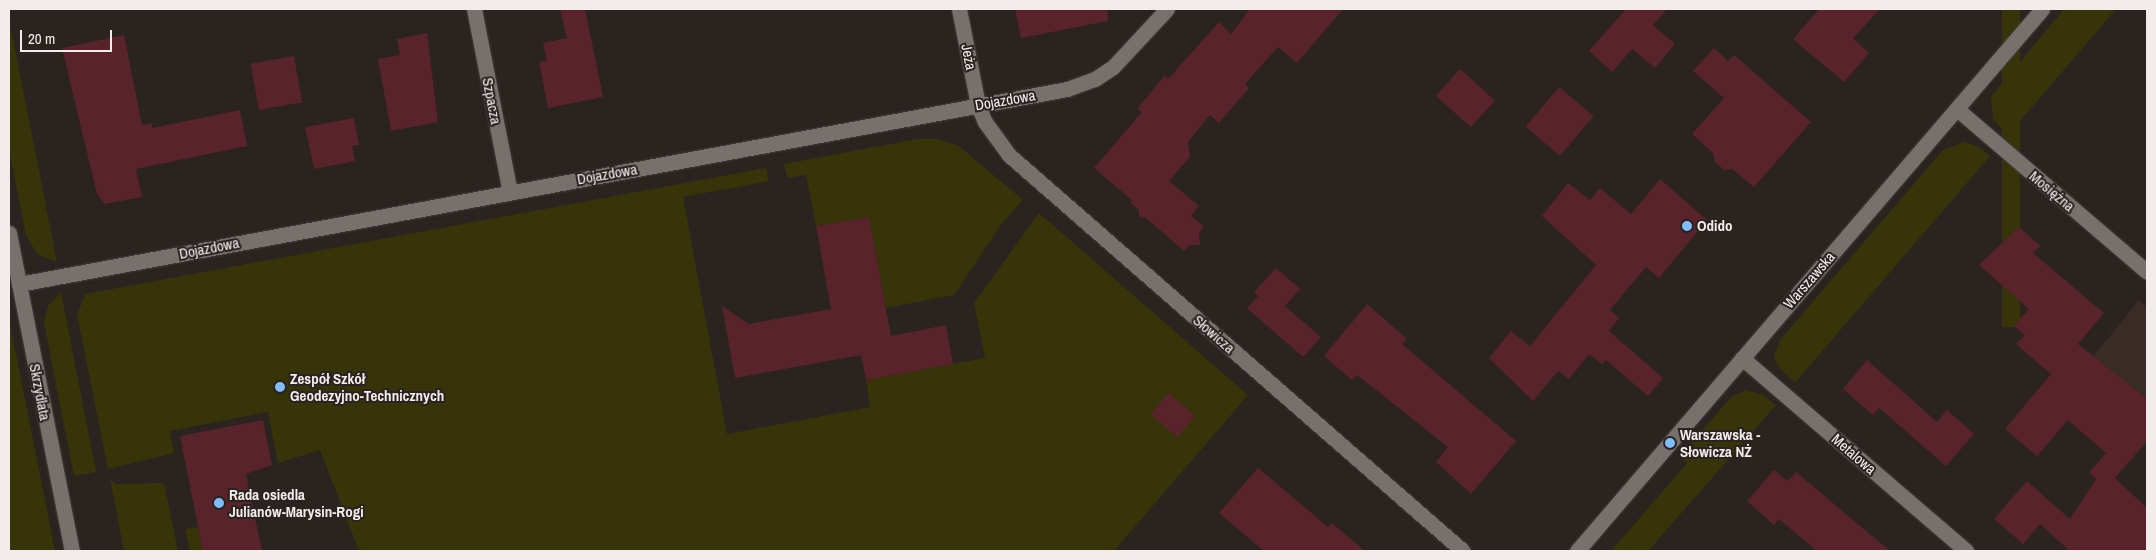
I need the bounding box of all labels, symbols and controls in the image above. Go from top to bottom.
scale bar [22,20,115,52]
text: 20 m [28,28,55,49]
street label: Jeża [958,43,980,71]
street label: Szpacza [479,76,505,126]
street label: Dojazdowa [973,86,1037,114]
street label: Dojazdowa [575,160,639,188]
street label: Mosiężna [2026,167,2078,215]
place label: Odido [1697,217,1733,235]
marker: Odido [1681,220,1693,232]
street label: Dojazdowa [177,233,241,263]
street label: Warszawska [1779,248,1839,312]
street label: Słowicza [1190,311,1238,357]
street label: Skrzydlata [26,362,54,422]
place label: Zespół Szkół Geodezyjno-Technicznych [290,369,444,404]
marker: Zespół Szkół Geodezyjno-Technicznych [274,381,286,393]
place label: Warszawska - Słowicza NŻ [1680,425,1760,460]
street label: Metalowa [1828,430,1880,478]
marker: Warszawska - Słowicza NŻ [1664,437,1676,449]
place label: Rada osiedla Julianów-Marysin-Rogi [229,485,364,520]
marker: Rada osiedla Julianów-Marysin-Rogi [213,497,225,509]

